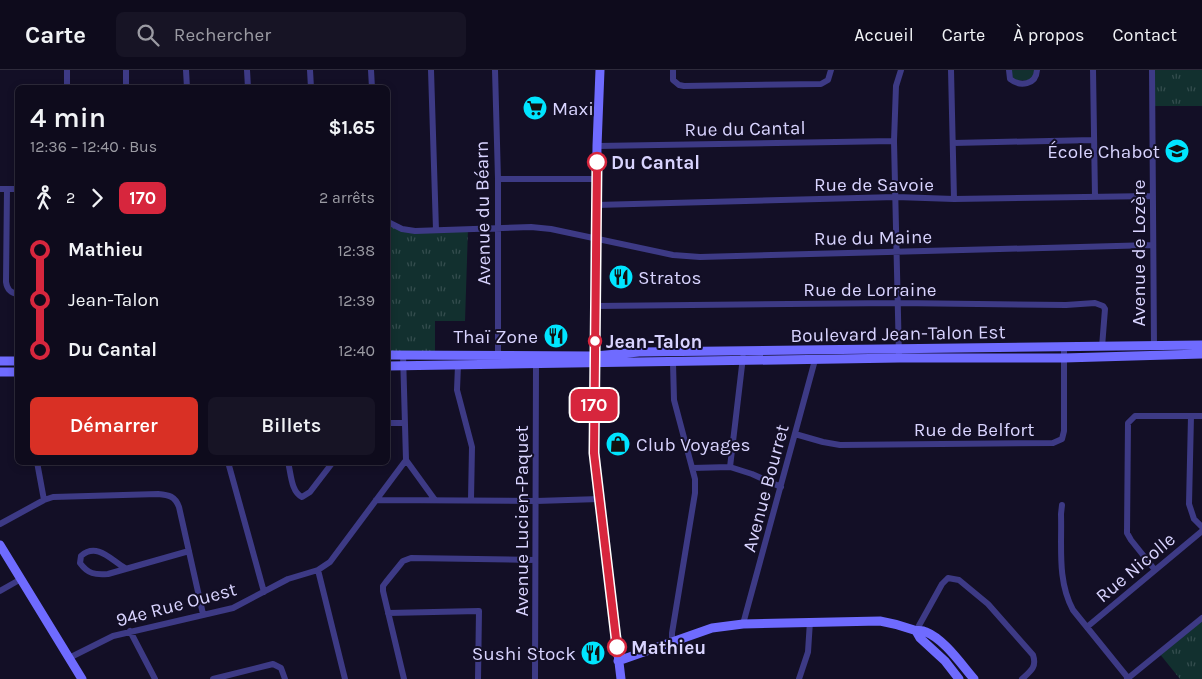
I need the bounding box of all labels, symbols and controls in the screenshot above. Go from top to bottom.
search box [116,12,466,57]
text: Carte [25,21,86,49]
icon: search [134,21,162,49]
text: Rechercher [174,24,271,46]
text: Accueil [854,24,914,46]
text: Carte [942,24,985,46]
text: À propos [1013,24,1085,46]
text: Contact [1113,24,1177,46]
supermarket icon: Maxi [522,95,548,121]
place label: Maxi [552,98,594,120]
text: 4 min [30,101,106,134]
text: $1.65 [328,117,375,139]
street label: Rue du Cantal [684,117,806,141]
text: 12:36 – 12:40 · Bus [30,137,157,156]
school or university icon: École Chabot [1164,138,1190,164]
street label: Avenue du Béarn [471,140,495,286]
place label: École Chabot [1047,140,1160,163]
marker: Du Cantal [587,152,607,172]
place label: Du Cantal [611,152,700,174]
street label: Rue de Savoie [814,174,934,196]
street label: Avenue de Lozère [1128,179,1150,327]
icon: walk [30,184,58,212]
icon: forward [83,184,111,212]
text: 170 [129,187,156,209]
text: 2 [66,188,75,207]
text: 2 arrêts [319,188,375,207]
street label: Rue du Maine [814,226,932,250]
text: Mathieu [68,239,143,261]
text: 12:38 [337,241,375,260]
restaurant icon: Stratos [608,264,634,290]
place label: Stratos [638,267,701,289]
street label: Rue de Lorraine [803,279,937,301]
text: Jean-Talon [68,289,159,311]
text: 12:39 [338,291,375,310]
street label: Boulevard Jean-Talon Est [790,321,1006,347]
restaurant icon: Thaï Zone [543,323,569,349]
place label: Thaï Zone [454,326,538,348]
place label: Jean-Talon [606,331,702,353]
marker: Jean-Talon [588,334,602,348]
text: Du Cantal [68,339,157,361]
text: 12:40 [338,341,375,360]
line badge: 170 [565,389,623,421]
text: 170 [581,394,607,416]
button: Démarrer [30,397,198,455]
button: Billets [208,397,375,455]
street label: Rue de Belfort [914,419,1034,441]
street label: Avenue Bourret [738,422,794,555]
street label: Avenue Lucien-Paquet [511,425,533,617]
shop icon: Club Voyages [605,431,631,457]
place label: Club Voyages [636,434,750,456]
street label: Rue Nicolle [1092,528,1180,607]
street label: 94e Rue Ouest [114,578,239,632]
marker: Mathieu [607,637,627,657]
place label: Mathieu [631,637,706,659]
restaurant icon: Sushi Stock [580,640,606,666]
place label: Sushi Stock [472,643,576,665]

